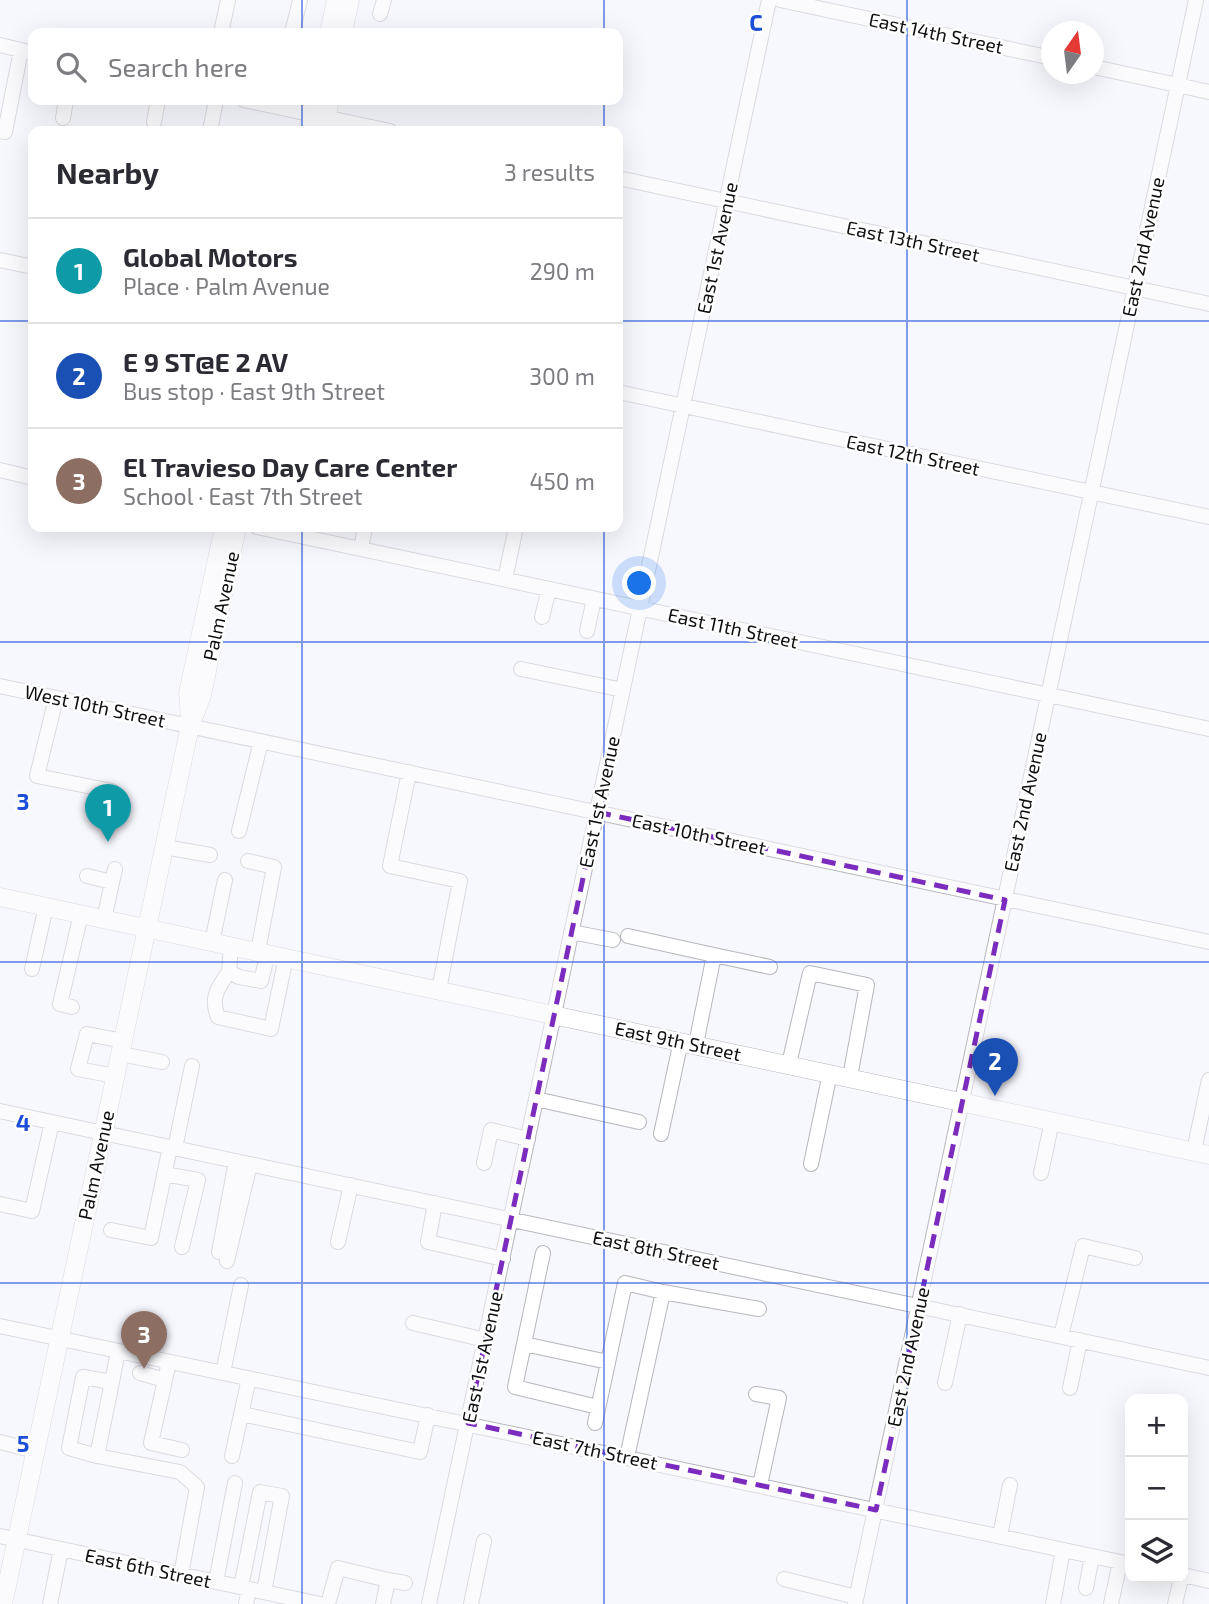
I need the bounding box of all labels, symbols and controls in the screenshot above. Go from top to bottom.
street label: East 14th Street [867,7,1005,58]
text: C [749,8,763,36]
north arrow [1041,21,1104,84]
search box [28,28,623,105]
icon: search [52,48,90,86]
text: Search here [108,51,248,82]
text: Nearby [56,154,159,190]
text: 3 results [504,158,595,186]
street label: East 2nd Avenue [1116,175,1169,319]
street label: East 1st Avenue [691,180,742,316]
street label: East 13th Street [844,215,982,266]
text: Global Motors [123,241,298,272]
text: 1 [74,257,84,285]
text: 290 m [530,257,595,285]
text: Place · Palm Avenue [123,272,330,300]
text: E 9 ST@E 2 AV [123,346,288,377]
text: 2 [72,362,86,390]
text: 300 m [529,362,595,390]
text: Bus stop · East 9th Street [123,377,385,405]
street label: East 12th Street [844,429,982,480]
text: El Travieso Day Care Center [123,451,457,482]
text: 3 [72,467,86,495]
text: 450 m [529,467,595,495]
text: School · East 7th Street [123,482,363,510]
street label: Palm Avenue [198,549,243,663]
your location [622,566,656,600]
street label: East 11th Street [666,602,800,653]
street label: West 10th Street [23,679,168,732]
street label: East 2nd Avenue [998,730,1051,874]
street label: East 1st Avenue [573,734,624,870]
pin: 1 [85,784,131,842]
text: 3 [16,787,30,815]
street label: East 10th Street [630,808,768,859]
street label: East 9th Street [613,1016,743,1065]
pin: 2 [972,1038,1018,1096]
text: 4 [16,1108,30,1136]
street label: Palm Avenue [73,1108,118,1222]
street label: East 8th Street [591,1225,722,1274]
street label: East 2nd Avenue [881,1285,934,1429]
street label: East 1st Avenue [456,1289,507,1425]
pin: 3 [121,1311,167,1369]
map controls [1125,1394,1188,1583]
button: + [1125,1394,1188,1457]
street label: East 7th Street [530,1425,660,1474]
text: 5 [17,1429,29,1457]
button: − [1125,1457,1188,1520]
button: layers [1125,1520,1188,1583]
street label: East 6th Street [83,1543,213,1592]

